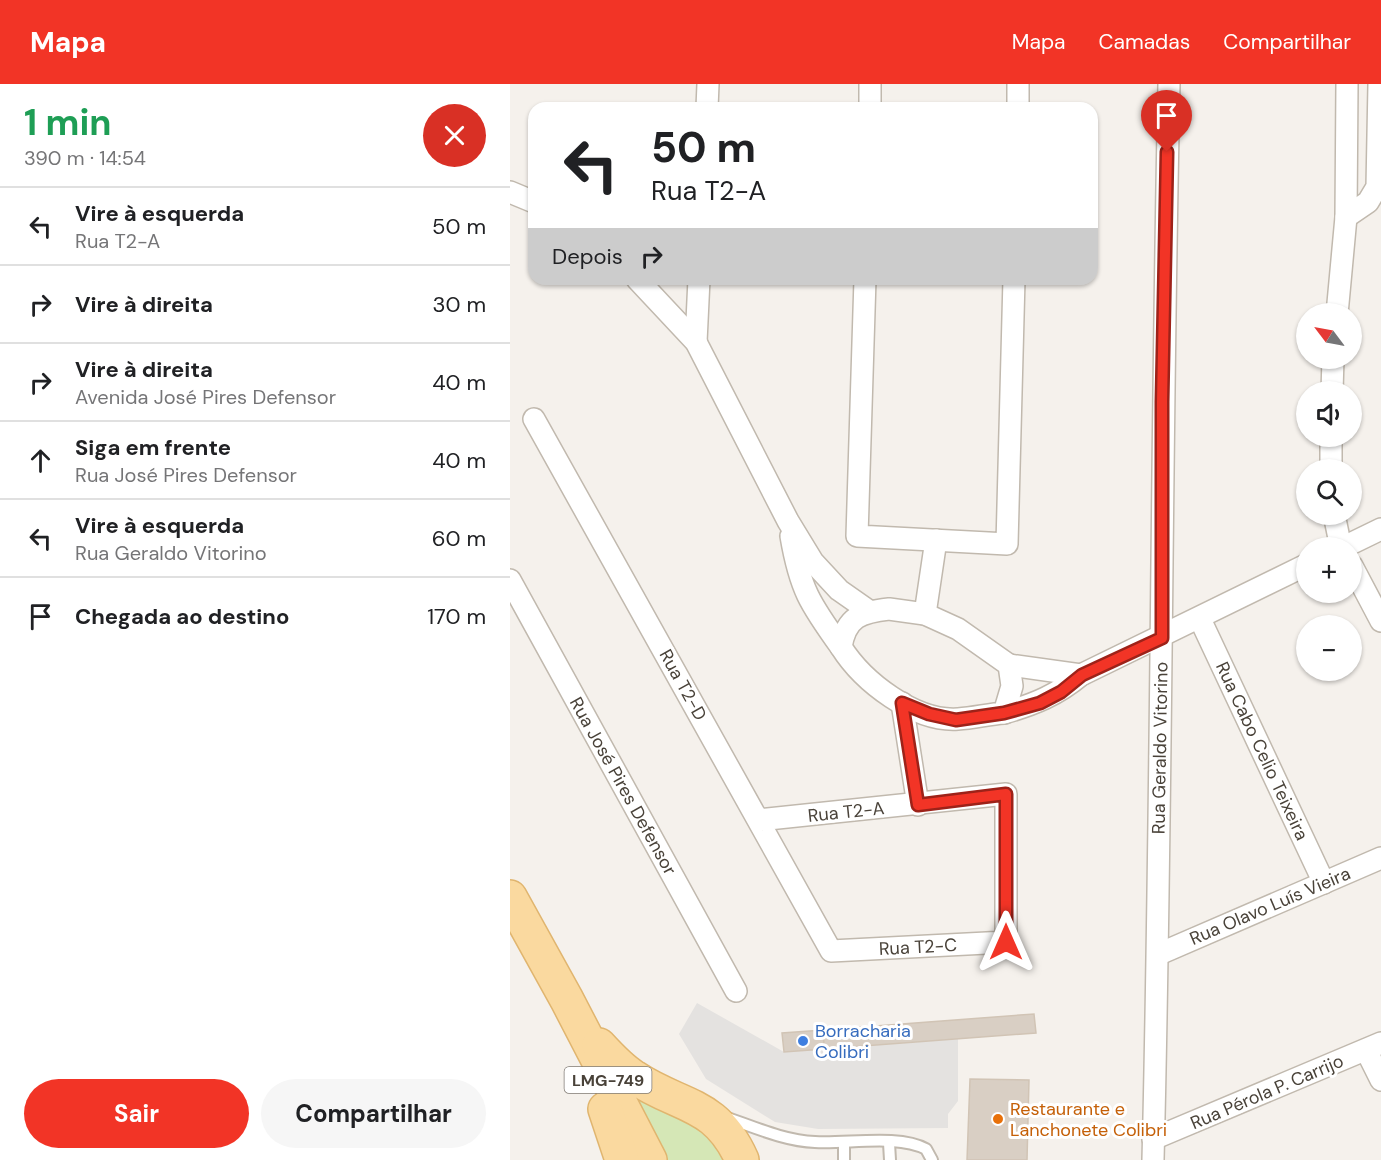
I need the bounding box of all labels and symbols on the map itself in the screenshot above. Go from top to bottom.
pin [1141,90,1192,152]
north arrow [1296,303,1362,369]
street label: Rua T2-D [654,645,712,725]
street label: Rua Cabo Celio Teixeira [1210,658,1314,844]
street label: Rua Geraldo Vitorino [1146,662,1174,834]
street label: Rua José Pires Defensor [564,693,682,879]
street label: Rua T2-A [807,796,886,828]
street label: Rua Olavo Luís Vieira [1186,861,1354,951]
position arrow [974,910,1038,974]
street label: Rua T2-C [878,933,958,961]
place label: Borracharia Colibri [815,1019,911,1064]
marker: Borracharia Colibri [796,1034,810,1048]
street label: Rua Pérola P. Carrijo [1187,1049,1347,1135]
road number: LMG-749 [564,1067,652,1093]
place label: Restaurante e Lanchonete Colibri [1010,1097,1167,1142]
marker: Restaurante e Lanchonete Colibri [991,1112,1005,1126]

